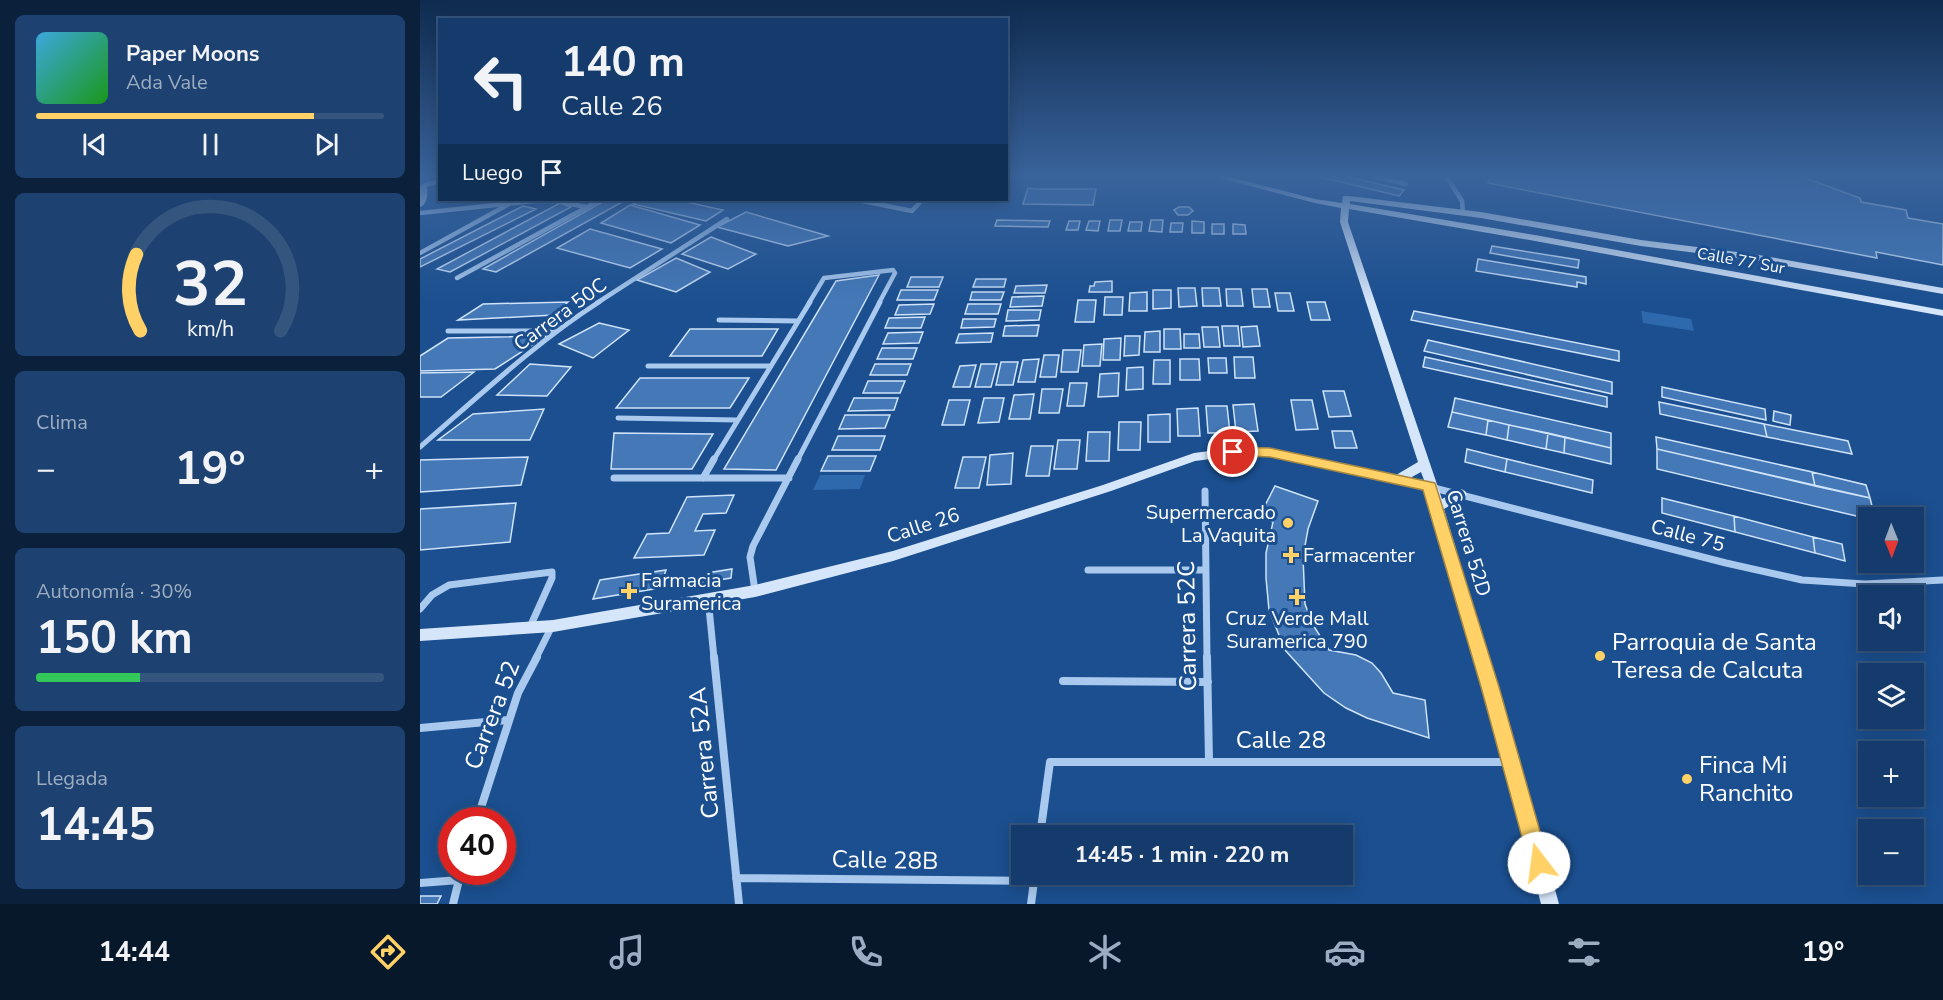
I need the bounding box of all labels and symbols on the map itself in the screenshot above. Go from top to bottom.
street label: Calle 77 Sur [1695,242,1787,280]
street label: Carrera 50C [508,271,612,357]
pin [1207,426,1258,477]
street label: Carrera 52D [1439,486,1498,600]
place label: Supermercado La Vaquita [1146,499,1276,549]
street label: Calle 26 [883,501,963,550]
north arrow [1858,507,1924,573]
street label: Calle 75 [1648,513,1728,558]
marker: Supermercado La Vaquita [1281,516,1295,530]
place label: Farmacenter [1303,542,1415,569]
marker: Farmacenter [1284,548,1298,562]
street label: Carrera 52C [1170,560,1204,692]
place label: Farmacia Suramerica [641,567,742,617]
marker: Farmacia Suramerica [622,584,636,598]
marker: Cruz Verde Mall Suramerica 790 [1290,590,1304,604]
place label: Cruz Verde Mall Suramerica 790 [1225,605,1369,655]
place label: Parroquia de Santa Teresa de Calcuta [1612,626,1817,686]
marker: Parroquia de Santa Teresa de Calcuta [1593,649,1607,663]
street label: Carrera 52 [457,656,527,774]
street label: Carrera 52A [681,685,727,820]
street label: Calle 28 [1236,724,1326,756]
place label: Finca Mi Ranchito [1699,749,1793,809]
marker: Finca Mi Ranchito [1680,772,1694,786]
speed limit sign: 40 [438,807,516,885]
position arrow [1507,831,1571,895]
street label: Calle 28B [831,843,939,877]

